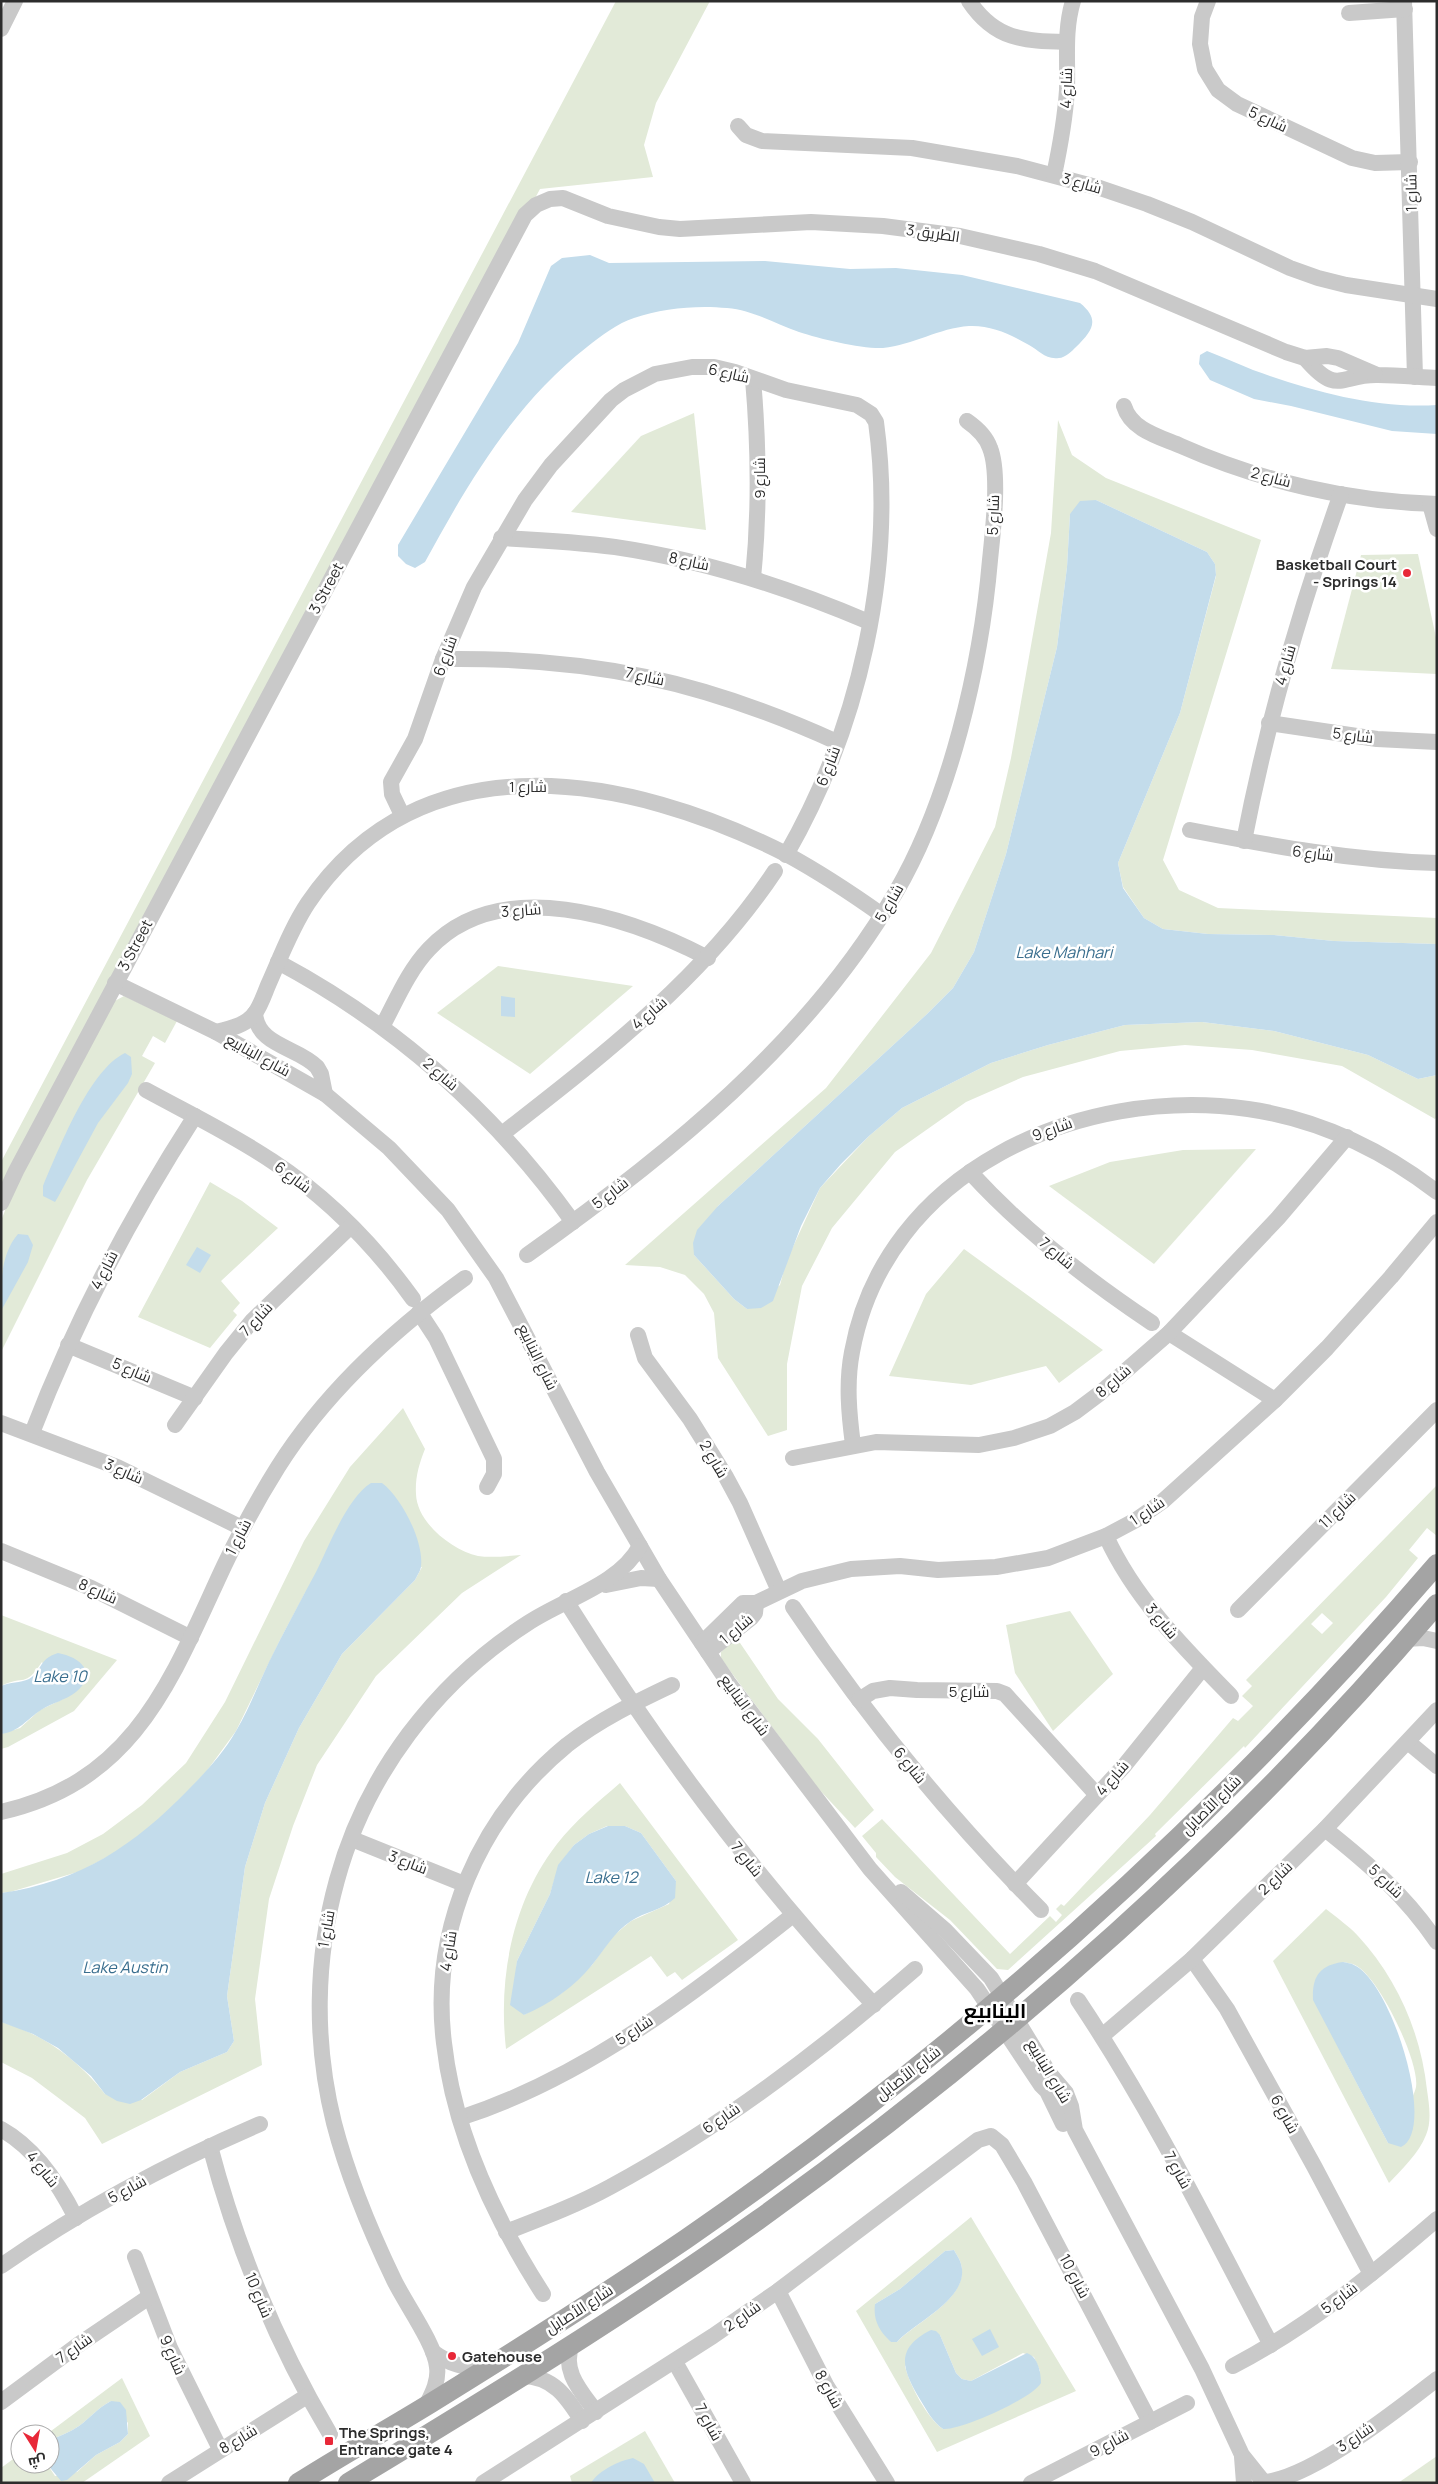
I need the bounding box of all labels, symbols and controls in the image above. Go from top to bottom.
street label: شارع 4 [1055,67,1078,109]
street label: شارع 5 [1245,101,1291,138]
street label: شارع 3 [1059,167,1104,200]
street label: شارع 1 [1400,174,1423,212]
street label: 3 الطريق [905,219,961,247]
street label: شارع 6 [706,358,752,389]
street label: شارع 9 [749,457,771,499]
street label: شارع 2 [1248,462,1293,493]
street label: شارع 5 [982,494,1005,536]
street label: شارع 8 [667,546,711,576]
place label: Basketball Court - Springs 14 [1276,554,1397,592]
street label: 3 Street [304,559,348,617]
marker: Basketball Court - Springs 14 [1401,567,1413,579]
street label: شارع 6 [428,633,463,679]
street label: شارع 4 [1269,642,1302,688]
street label: شارع 7 [623,662,667,691]
street label: شارع 5 [1331,722,1374,749]
street label: شارع 6 [811,743,846,789]
street label: شارع 1 [509,776,547,798]
street label: شارع 6 [1291,840,1335,867]
street label: شارع 5 [870,880,909,926]
street label: شارع 3 [500,898,542,923]
street label: 3 Street [113,916,157,974]
water label: Lake Mahhari [1015,941,1115,963]
street label: شارع 4 [627,992,672,1035]
street label: شارع الينابيع [221,1029,294,1082]
street label: شارع 2 [418,1053,463,1096]
street label: شارع 9 [1029,1112,1075,1147]
street label: شارع 6 [270,1156,316,1199]
street label: شارع 5 [587,1172,633,1215]
street label: شارع 7 [1034,1232,1079,1275]
street label: شارع 4 [85,1247,124,1293]
street label: شارع 7 [235,1297,278,1341]
street label: شارع الينابيع [512,1320,563,1394]
street label: شارع 5 [109,1352,155,1389]
street label: شارع 8 [1091,1360,1136,1403]
street label: شارع 2 [694,1436,733,1482]
street label: شارع 3 [101,1453,147,1490]
street label: شارع 11 [1314,1487,1361,1533]
street label: شارع 1 [1125,1492,1169,1531]
street label: شارع 1 [220,1515,257,1559]
street label: شارع 8 [75,1573,121,1610]
street label: شارع 3 [1140,1599,1183,1644]
street label: شارع 1 [715,1609,758,1650]
water label: Lake 10 [33,1665,88,1687]
street label: شارع الينابيع [715,1670,774,1741]
street label: شارع 5 [949,1681,989,1703]
street label: شارع 6 [888,1742,931,1788]
street label: شارع 4 [1091,1756,1134,1801]
street label: شارع الأصايل [1176,1770,1246,1840]
street label: شارع 7 [726,1837,768,1882]
street label: شارع 3 [385,1845,431,1880]
street label: شارع 2 [1253,1856,1298,1900]
street label: شارع 5 [1363,1859,1408,1903]
water label: Lake 12 [585,1866,639,1888]
street label: شارع 1 [312,1909,341,1950]
street label: شارع 4 [434,1929,463,1973]
water label: Lake Austin [82,1956,168,1978]
district label: الينابيع [964,1997,1026,2025]
street label: شارع 5 [611,2010,657,2051]
street label: شارع الينابيع [1021,2035,1076,2107]
street label: شارع الأصايل [871,2041,945,2106]
street label: شارع 6 [1265,2091,1304,2138]
street label: شارع 6 [698,2098,745,2139]
street label: شارع 4 [21,2146,64,2192]
street label: شارع 7 [1158,2148,1197,2193]
street label: شارع 5 [104,2170,150,2209]
street label: شارع 10 [1054,2250,1095,2302]
street label: شارع 10 [239,2269,278,2321]
street label: شارع 5 [1316,2277,1362,2319]
street label: شارع الأصايل [541,2279,618,2340]
street label: شارع 2 [719,2296,765,2337]
street label: شارع 7 [52,2328,97,2369]
street label: شارع 9 [154,2332,191,2379]
place label: Gatehouse [462,2346,542,2367]
marker: Gatehouse [446,2350,458,2362]
street label: شارع 8 [809,2366,848,2412]
street label: شارع 7 [689,2400,728,2445]
street label: شارع 3 [1332,2417,1378,2458]
street label: شارع 8 [215,2419,261,2459]
place label: The Springs, Entrance gate 4 [339,2422,453,2460]
north arrow [10,2424,60,2474]
street label: شارع 9 [1086,2424,1133,2463]
marker: The Springs, Entrance gate 4 [323,2435,335,2447]
text: ش [27,2451,48,2473]

